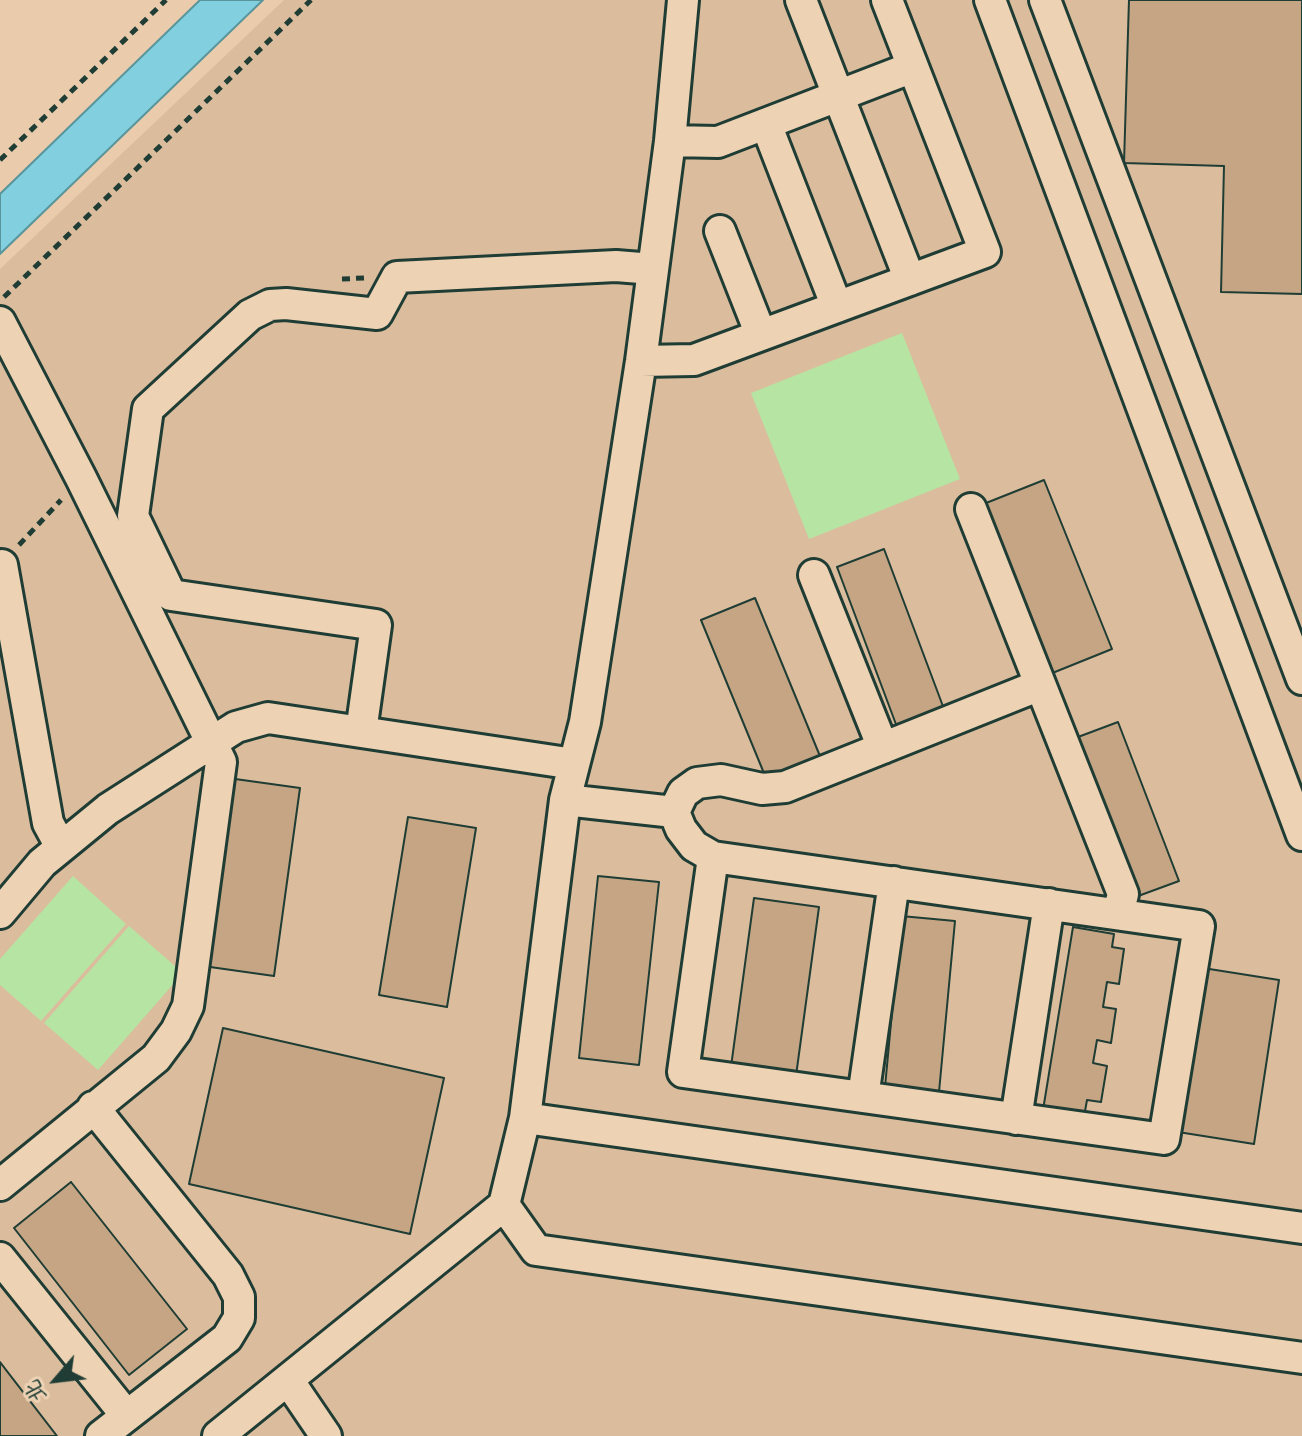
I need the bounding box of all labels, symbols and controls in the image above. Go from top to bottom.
north arrow [16,1340,96,1420]
text: 北 [12,1373,57,1410]

